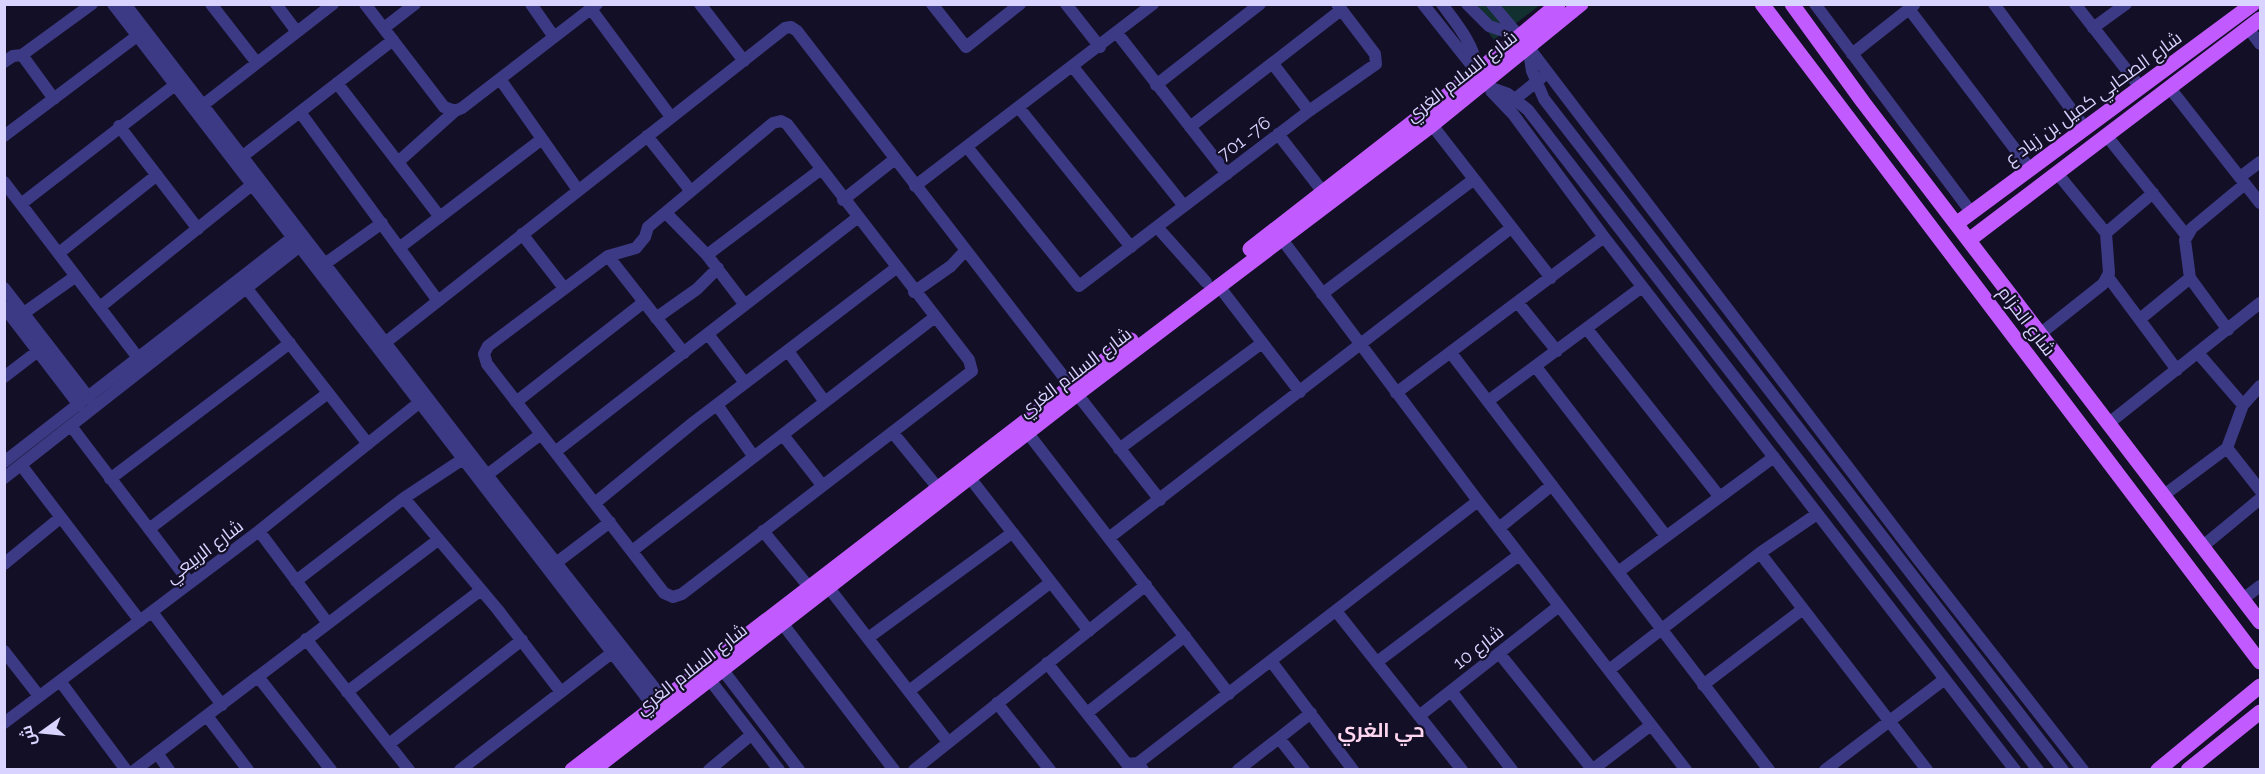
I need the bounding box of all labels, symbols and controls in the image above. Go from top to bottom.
street label: شارع السلام الغري [1401,26,1523,129]
street label: شارع الصحابي كميل بن زياد ع [2000,27,2188,172]
street label: 701 -76 [1214,111,1275,165]
street label: شارع الحزام [1992,282,2060,361]
street label: شارع السلام الغري [1015,323,1138,424]
street label: شارع الربيعي [161,515,250,590]
street label: شارع السلام الغري [631,619,753,722]
street label: شارع 10 [1449,621,1509,675]
north arrow [12,702,72,762]
district label: حي الغري [1337,718,1425,746]
text: ش [16,723,40,748]

